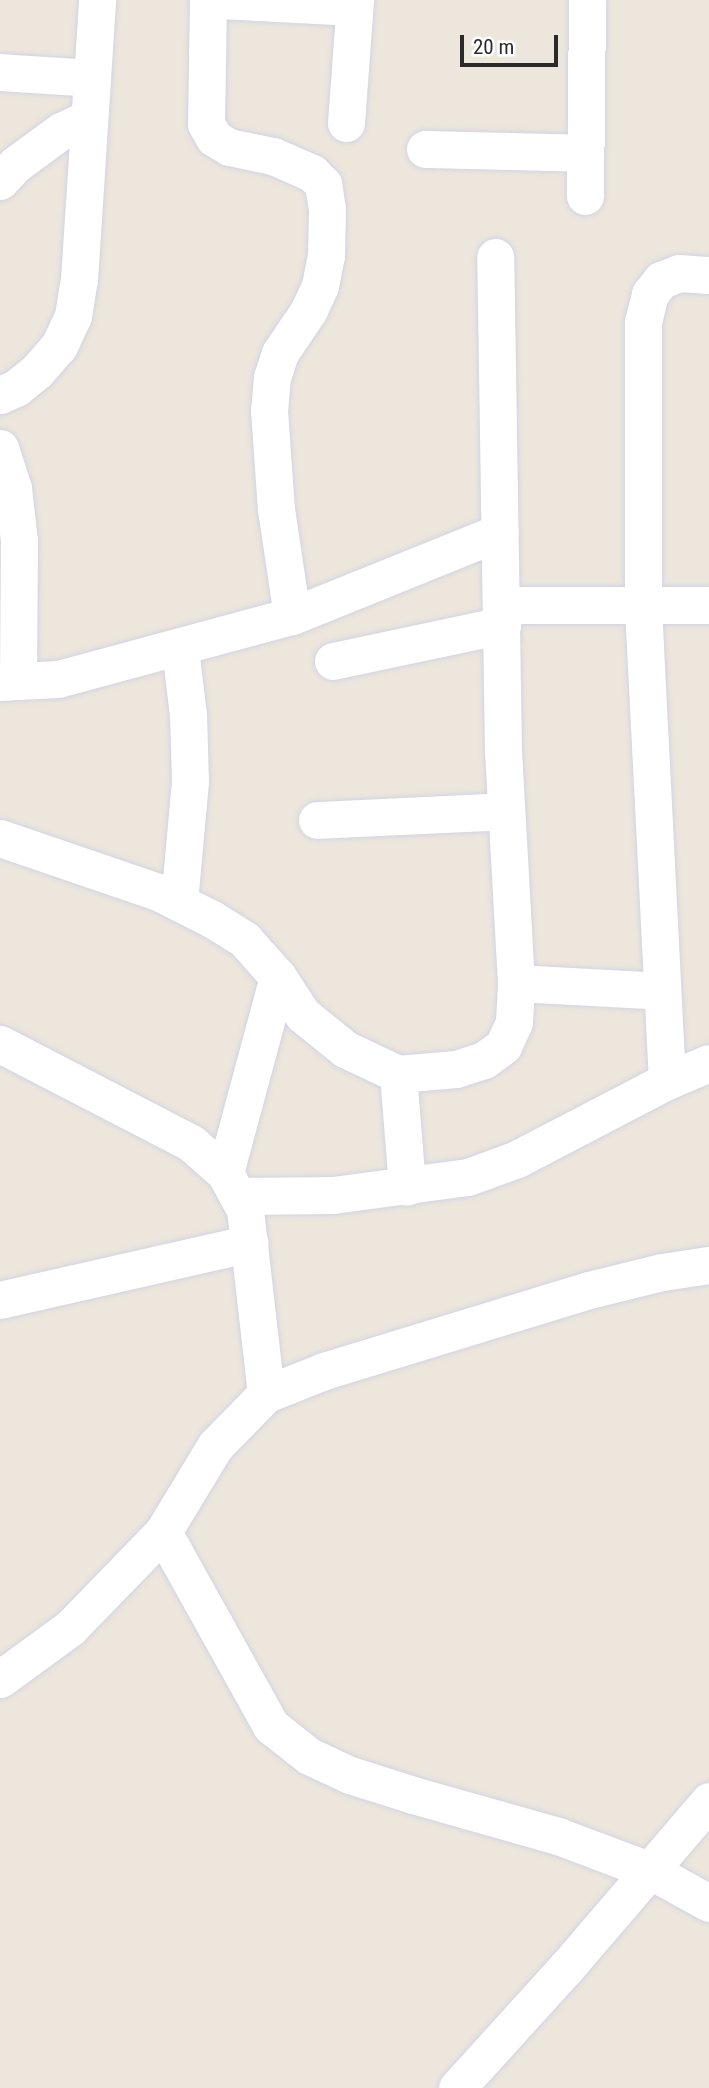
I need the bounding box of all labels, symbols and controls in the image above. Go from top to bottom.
scale bar [464,21,562,65]
text: 20 m [473,35,514,59]

